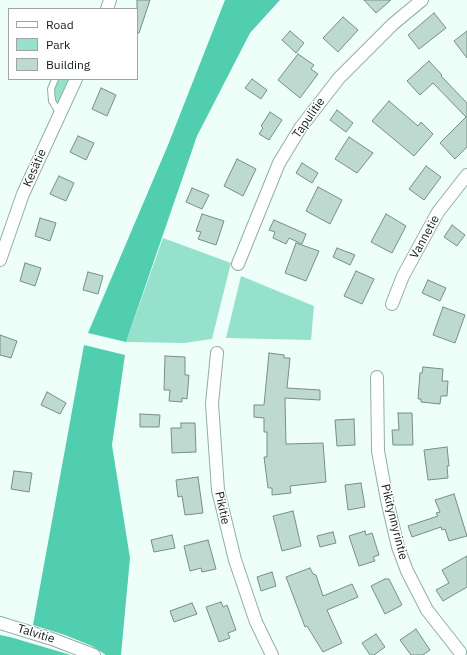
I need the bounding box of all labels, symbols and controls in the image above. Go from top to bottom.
legend [8,8,138,80]
text: Road [46,17,74,32]
text: Park [46,37,70,52]
text: Building [46,57,90,72]
street label: Tapulitie [290,95,328,141]
street label: Kesätie [20,147,50,189]
street label: Vannetie [407,213,443,261]
street label: Pikitynnyrintie [378,483,410,561]
street label: Pikitie [211,490,233,526]
street label: Talvitie [16,622,56,646]

